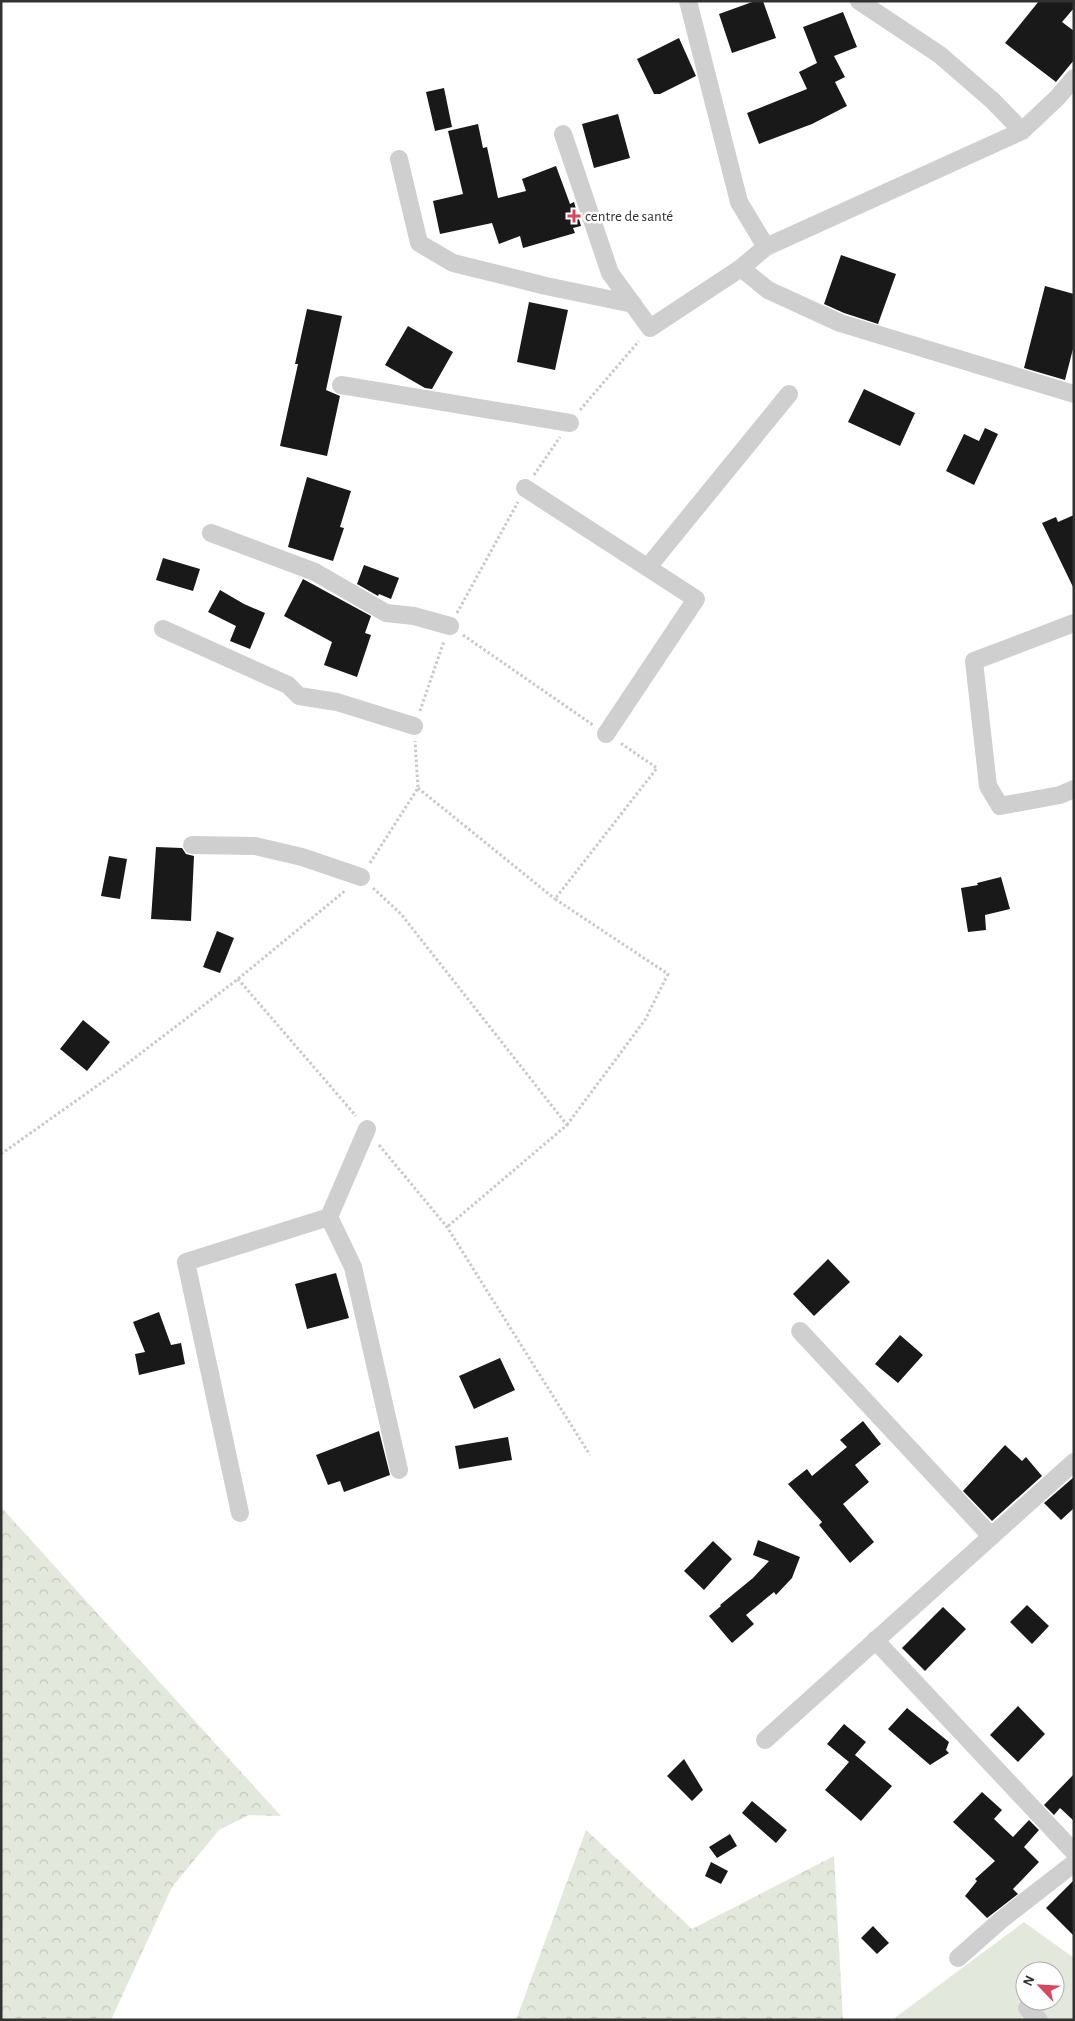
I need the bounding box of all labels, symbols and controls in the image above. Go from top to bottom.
marker: centre de santé [567,209,581,223]
place label: centre de santé [585,209,673,224]
north arrow [1015,1961,1065,2011]
text: N [1021,1974,1038,1988]

